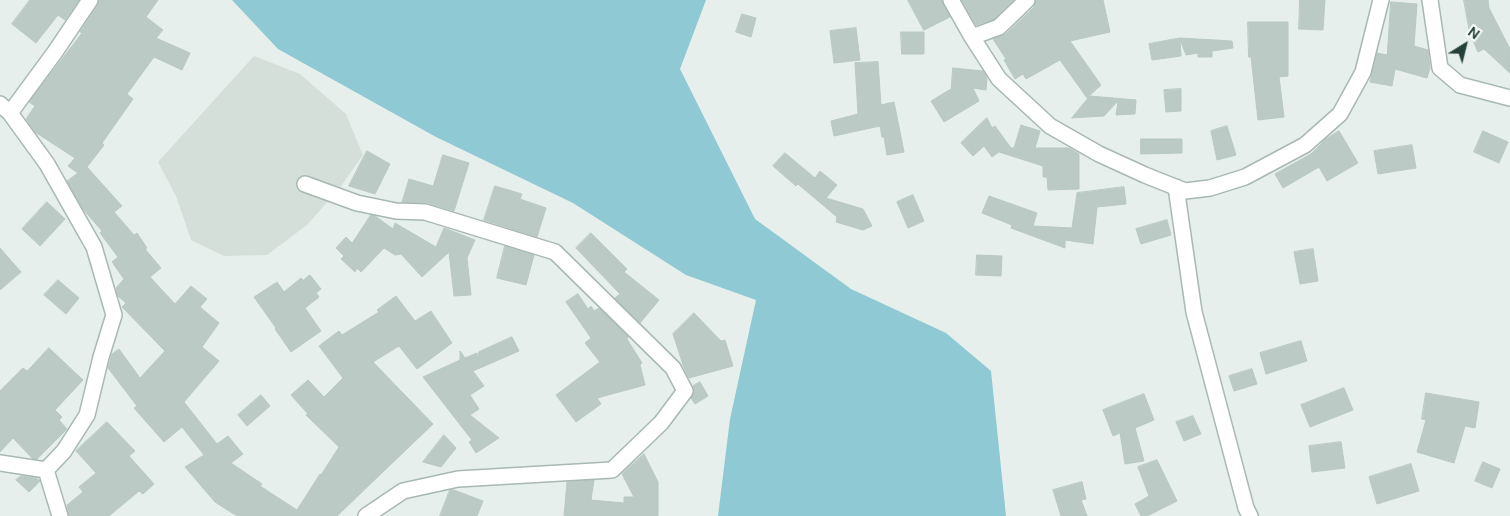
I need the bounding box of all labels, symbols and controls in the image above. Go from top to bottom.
north arrow [1440,20,1490,70]
text: N [1464,23,1483,43]

